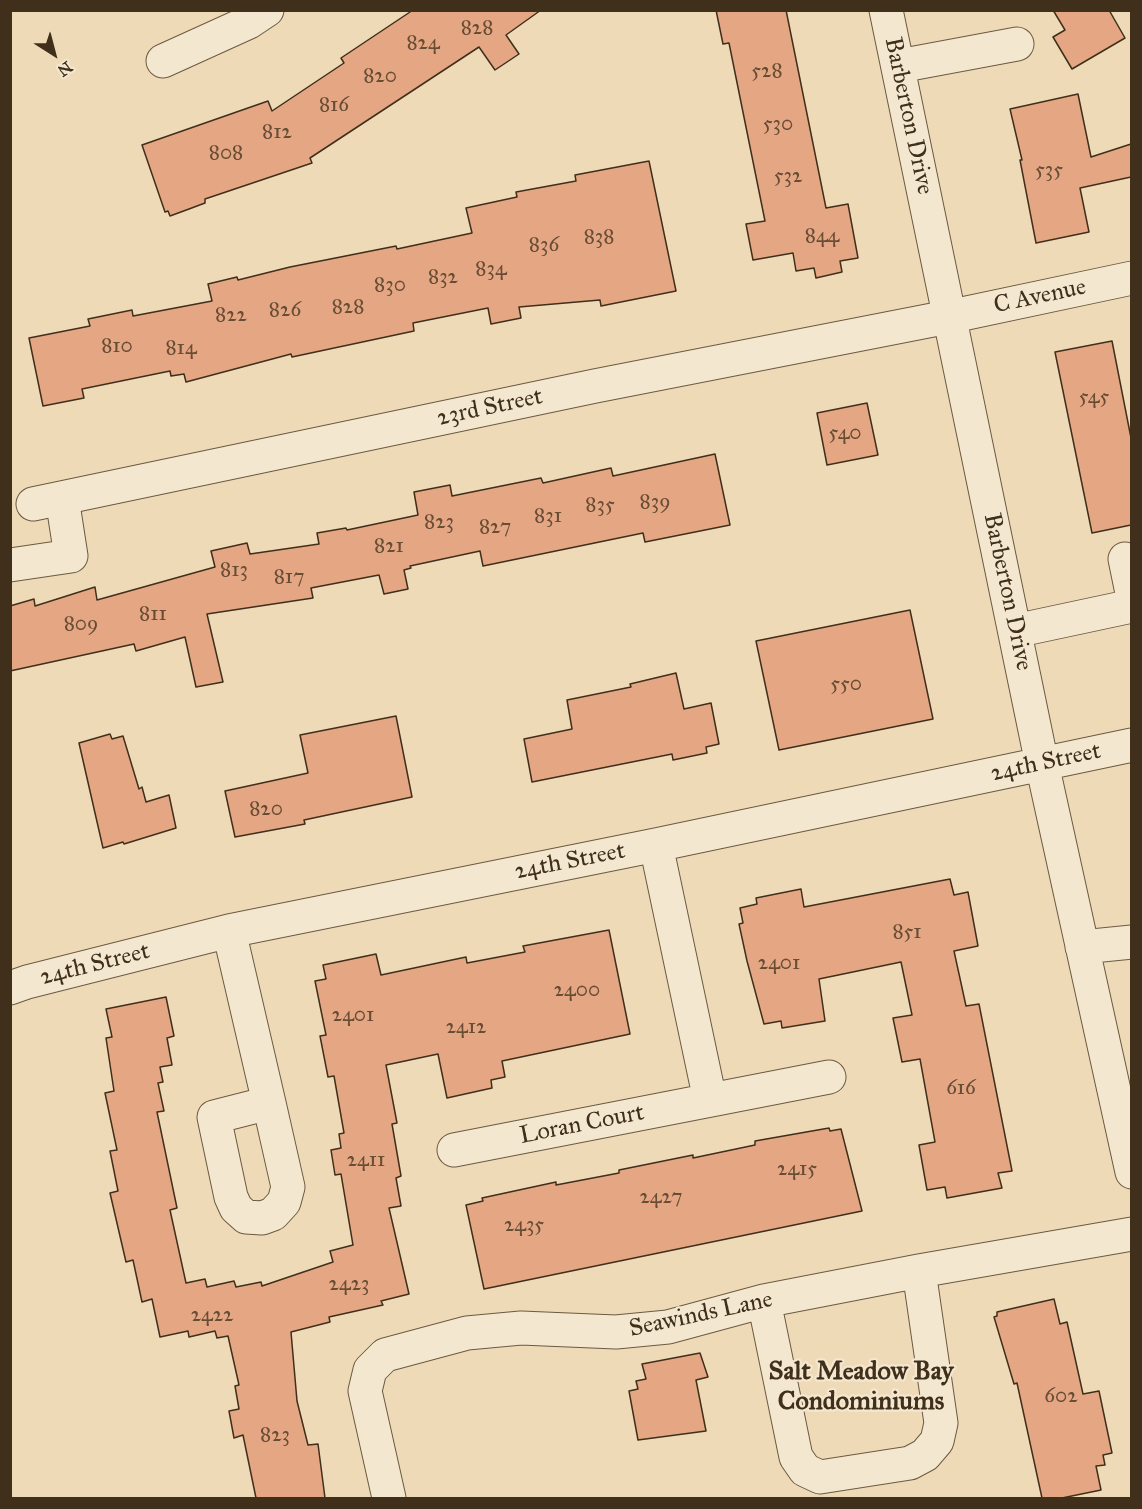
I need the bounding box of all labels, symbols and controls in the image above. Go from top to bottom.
house number: 828 [461,16,493,42]
north arrow [24,24,84,84]
house number: 824 [406,31,440,57]
street label: Barberton Drive [877,35,939,197]
text: N [54,57,76,81]
house number: 528 [751,59,783,85]
house number: 820 [363,64,397,90]
house number: 816 [319,93,349,119]
house number: 530 [763,112,793,138]
house number: 812 [262,120,292,146]
house number: 808 [209,141,243,167]
house number: 535 [1035,158,1063,184]
house number: 532 [774,164,802,190]
house number: 844 [805,224,839,250]
house number: 838 [584,225,614,251]
house number: 836 [529,233,559,259]
house number: 834 [475,257,507,283]
house number: 832 [428,265,458,291]
house number: 830 [374,273,406,299]
street label: C Avenue [991,273,1089,321]
house number: 828 [332,295,364,321]
house number: 826 [269,298,301,324]
house number: 822 [215,303,247,329]
house number: 810 [101,334,133,360]
house number: 814 [165,336,197,362]
street label: 23rd Street [435,383,545,433]
house number: 545 [1079,385,1109,411]
house number: 540 [828,421,862,447]
house number: 839 [640,490,670,516]
house number: 835 [585,493,615,519]
house number: 831 [534,504,562,530]
house number: 823 [424,510,454,536]
street label: Barberton Drive [976,511,1038,673]
house number: 827 [479,515,511,541]
house number: 821 [374,534,404,560]
house number: 813 [220,558,248,584]
house number: 817 [274,565,304,591]
house number: 811 [139,602,167,628]
house number: 809 [64,612,98,638]
house number: 550 [830,672,862,698]
street label: 24th Street [988,737,1104,789]
house number: 820 [249,797,283,823]
street label: 24th Street [512,837,628,887]
house number: 851 [892,920,922,946]
street label: 24th Street [37,938,153,992]
house number: 2401 [758,951,800,977]
house number: 2400 [554,978,600,1004]
house number: 2401 [332,1003,374,1029]
house number: 2412 [446,1015,486,1041]
house number: 616 [946,1076,976,1102]
street label: Loran Court [517,1099,647,1151]
house number: 2411 [347,1148,385,1174]
house number: 2415 [777,1157,817,1183]
house number: 2427 [639,1185,683,1211]
house number: 2435 [504,1213,544,1239]
house number: 2423 [329,1272,369,1298]
street label: Seawinds Lane [627,1286,775,1344]
house number: 2422 [191,1303,233,1329]
district label: Salt Meadow Bay Condominiums [769,1357,953,1418]
house number: 602 [1044,1384,1078,1410]
house number: 823 [260,1423,290,1449]

